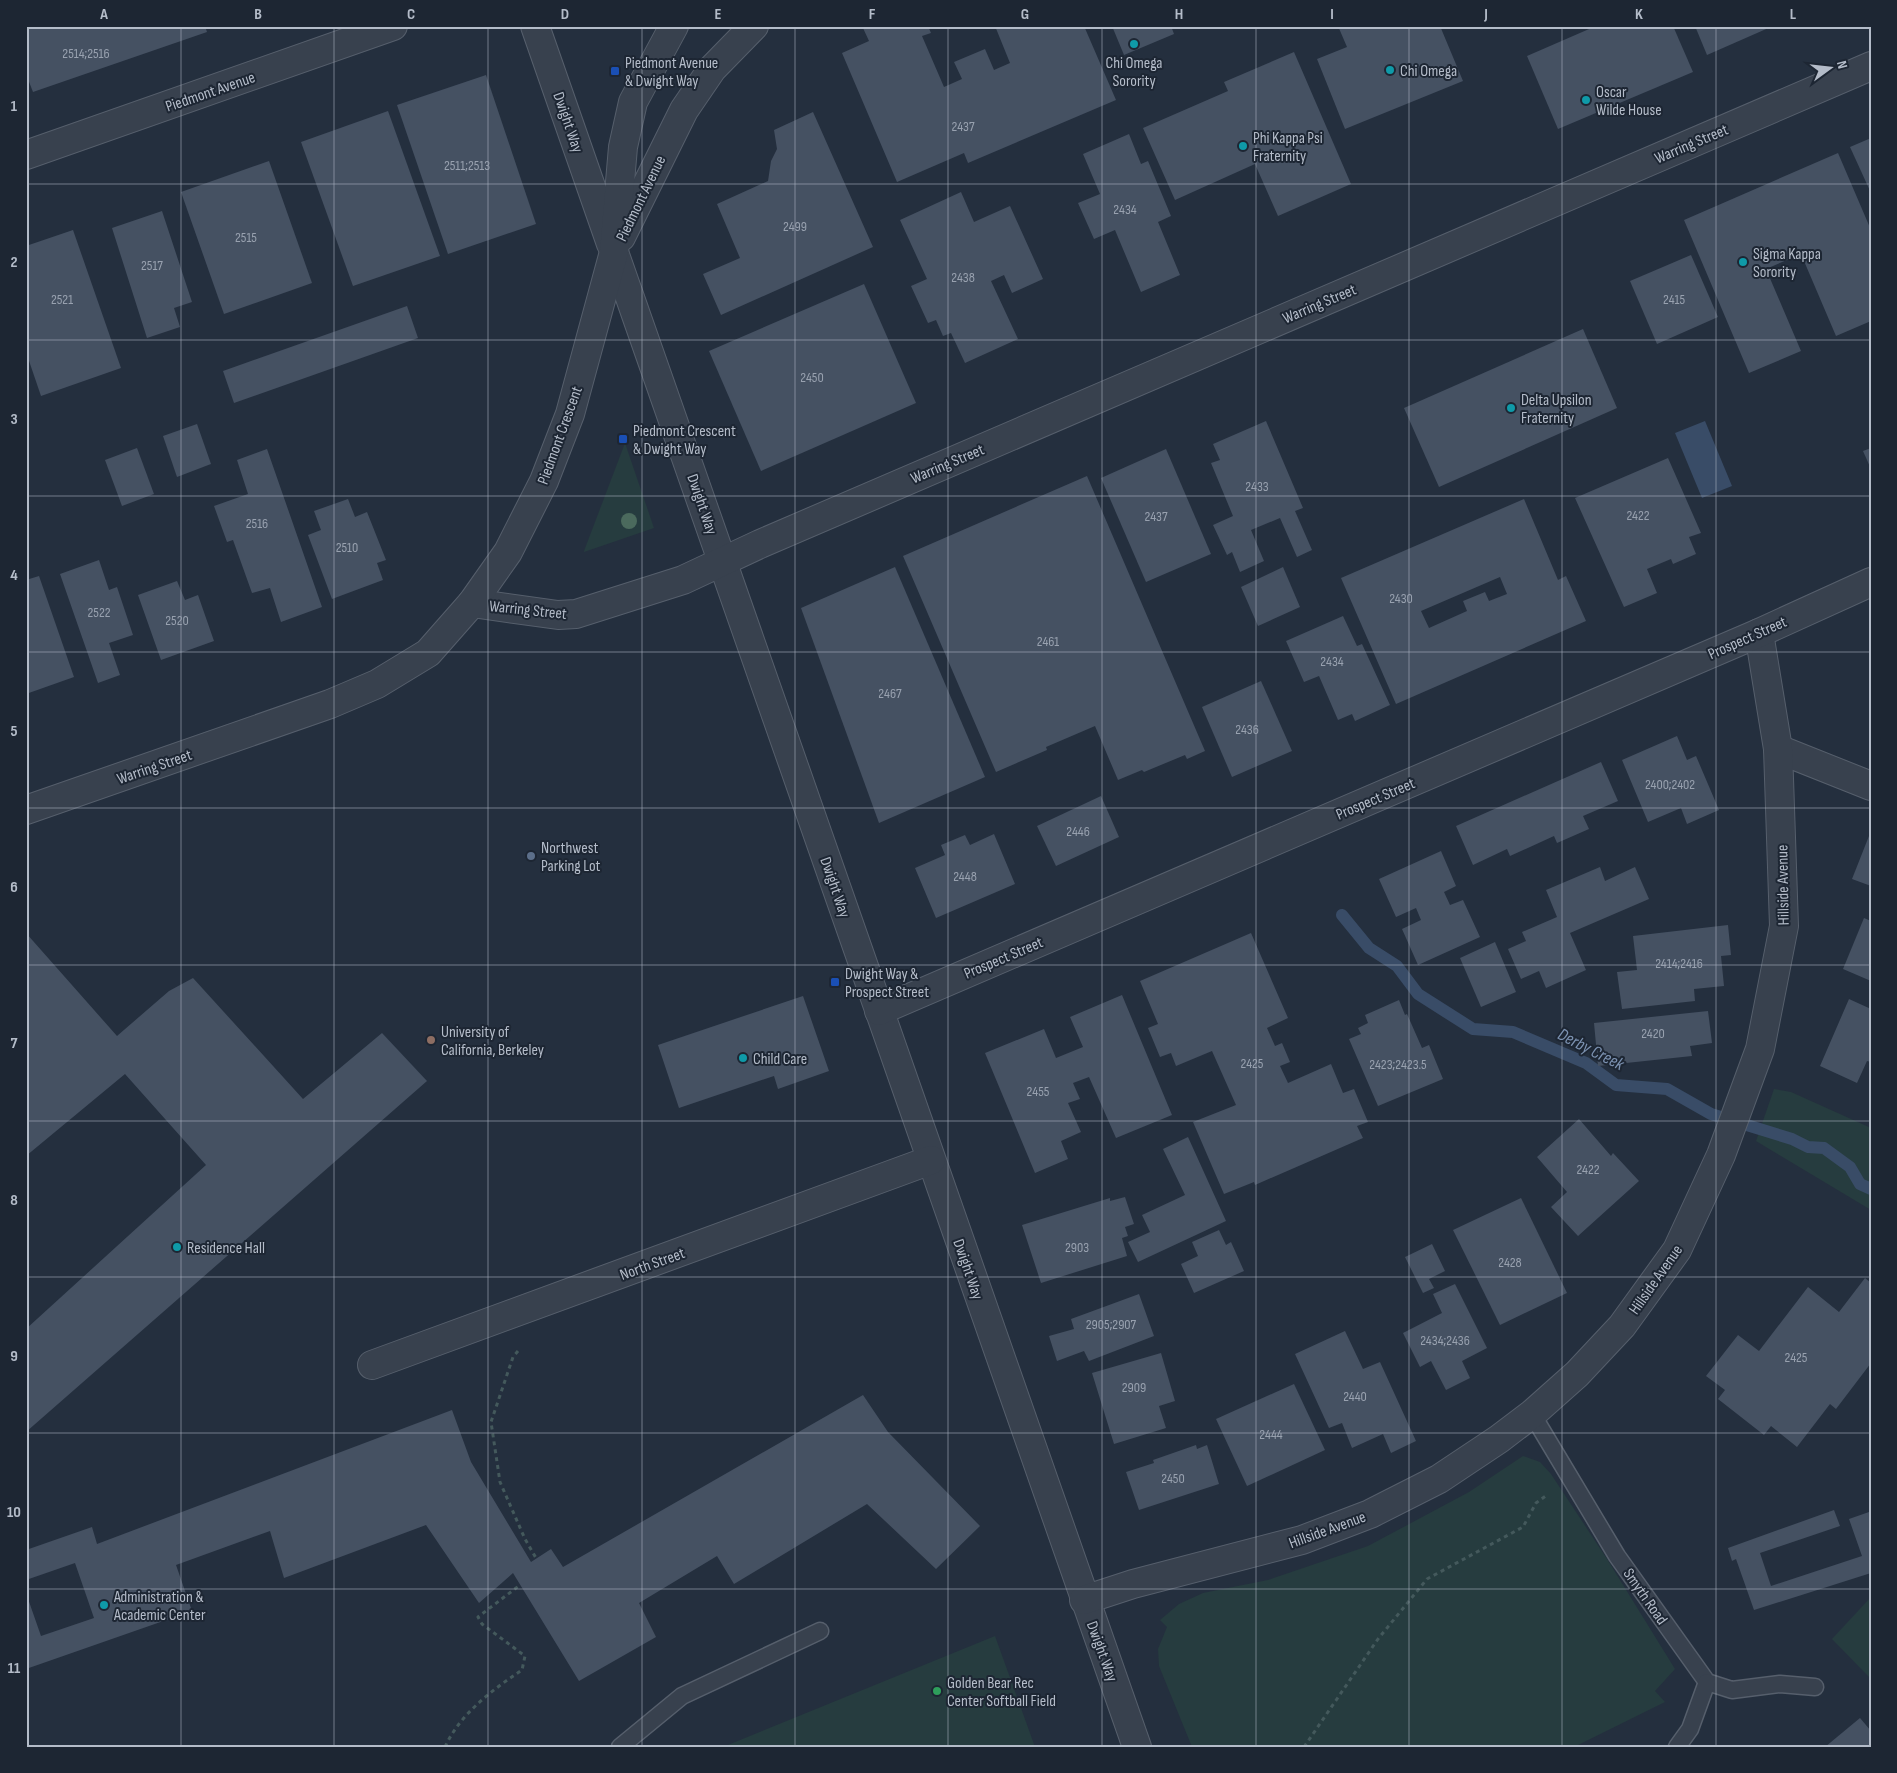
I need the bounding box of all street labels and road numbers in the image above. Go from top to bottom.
street label: Piedmont Avenue [163,68,258,117]
street label: Dwight Way [548,90,587,155]
street label: Warring Street [1652,120,1731,168]
street label: Piedmont Avenue [612,153,670,245]
street label: Warring Street [1280,280,1359,328]
street label: Piedmont Crescent [534,384,587,487]
street label: Warring Street [908,440,987,488]
street label: Dwight Way [682,472,721,537]
street label: Warring Street [488,597,568,624]
street label: Prospect Street [1705,613,1790,664]
street label: Warring Street [115,746,194,789]
street label: Prospect Street [1333,774,1418,825]
street label: Hillside Avenue [1773,845,1794,925]
street label: Dwight Way [815,855,854,920]
street label: Prospect Street [961,933,1046,984]
street label: Dwight Way [948,1237,987,1302]
street label: Hillside Avenue [1625,1241,1687,1318]
street label: North Street [617,1244,688,1285]
street label: Hillside Avenue [1286,1508,1369,1553]
street label: Smyth Road [1619,1565,1671,1629]
street label: Dwight Way [1082,1619,1121,1684]

